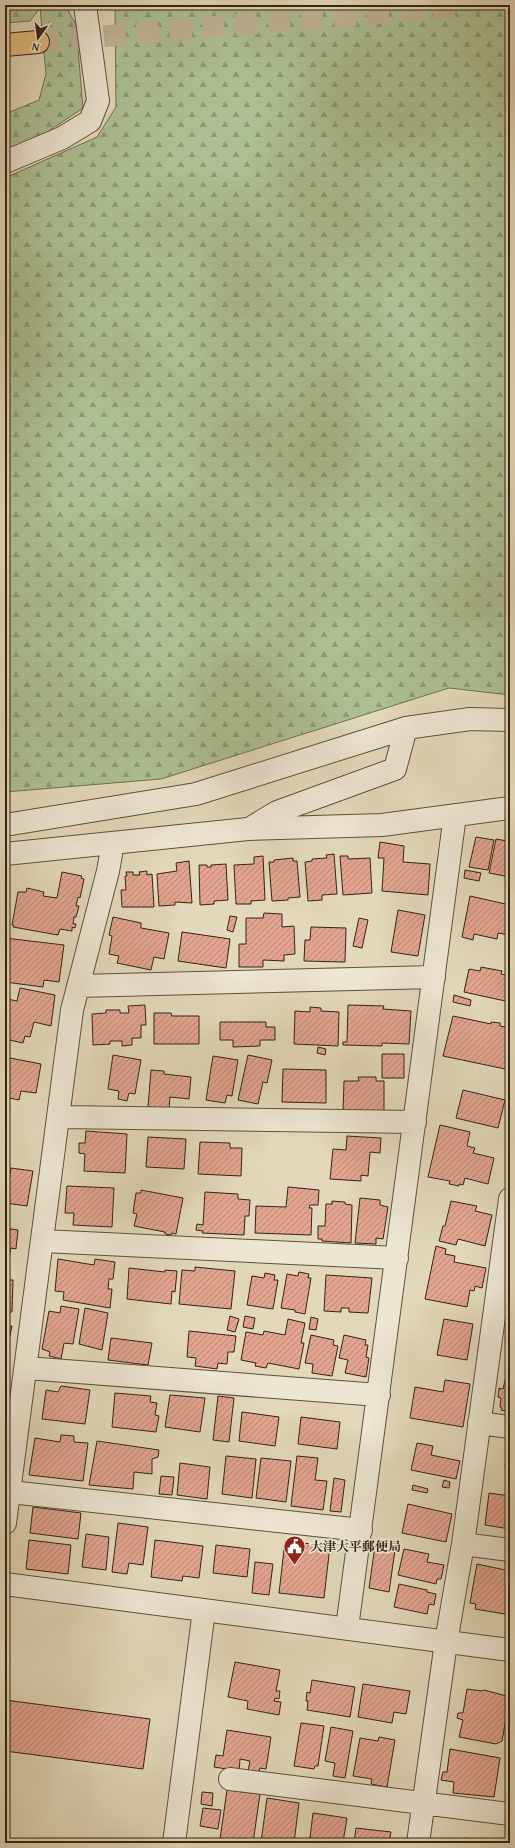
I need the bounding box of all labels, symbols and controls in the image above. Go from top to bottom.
north arrow [18,18,58,58]
text: N [29,39,41,56]
public building icon: 大津大平郵便局 [282,1533,308,1566]
place label: 大津大平郵便局 [310,1537,401,1556]

